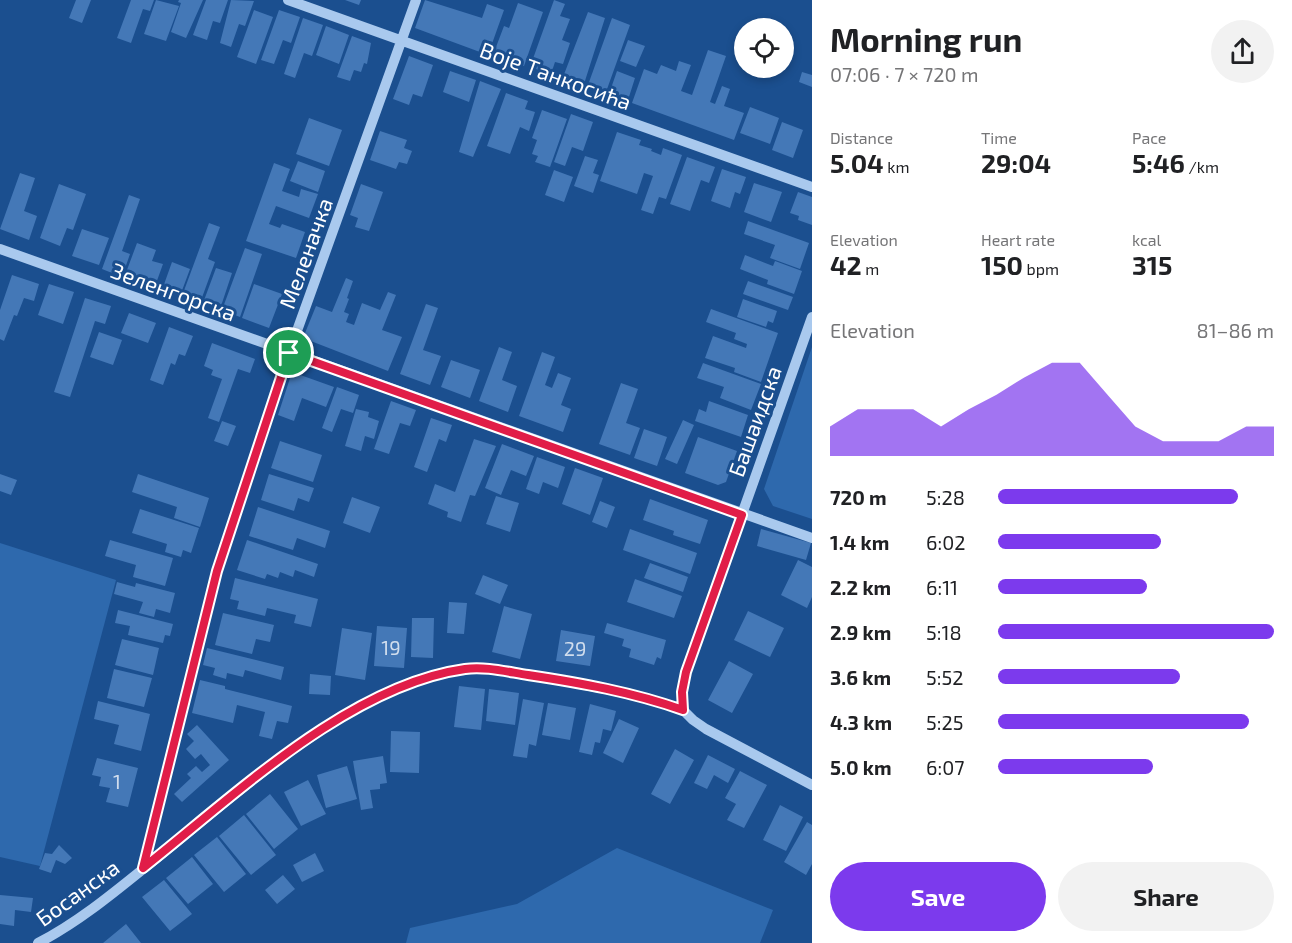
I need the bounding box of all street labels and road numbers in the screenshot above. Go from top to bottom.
street label: Воје Танкосића [476,36,635,115]
street label: Меленачка [273,194,337,312]
street label: Зеленгорска [108,256,240,326]
street label: Башаидска [722,362,786,480]
street label: Босанска [30,853,124,931]

